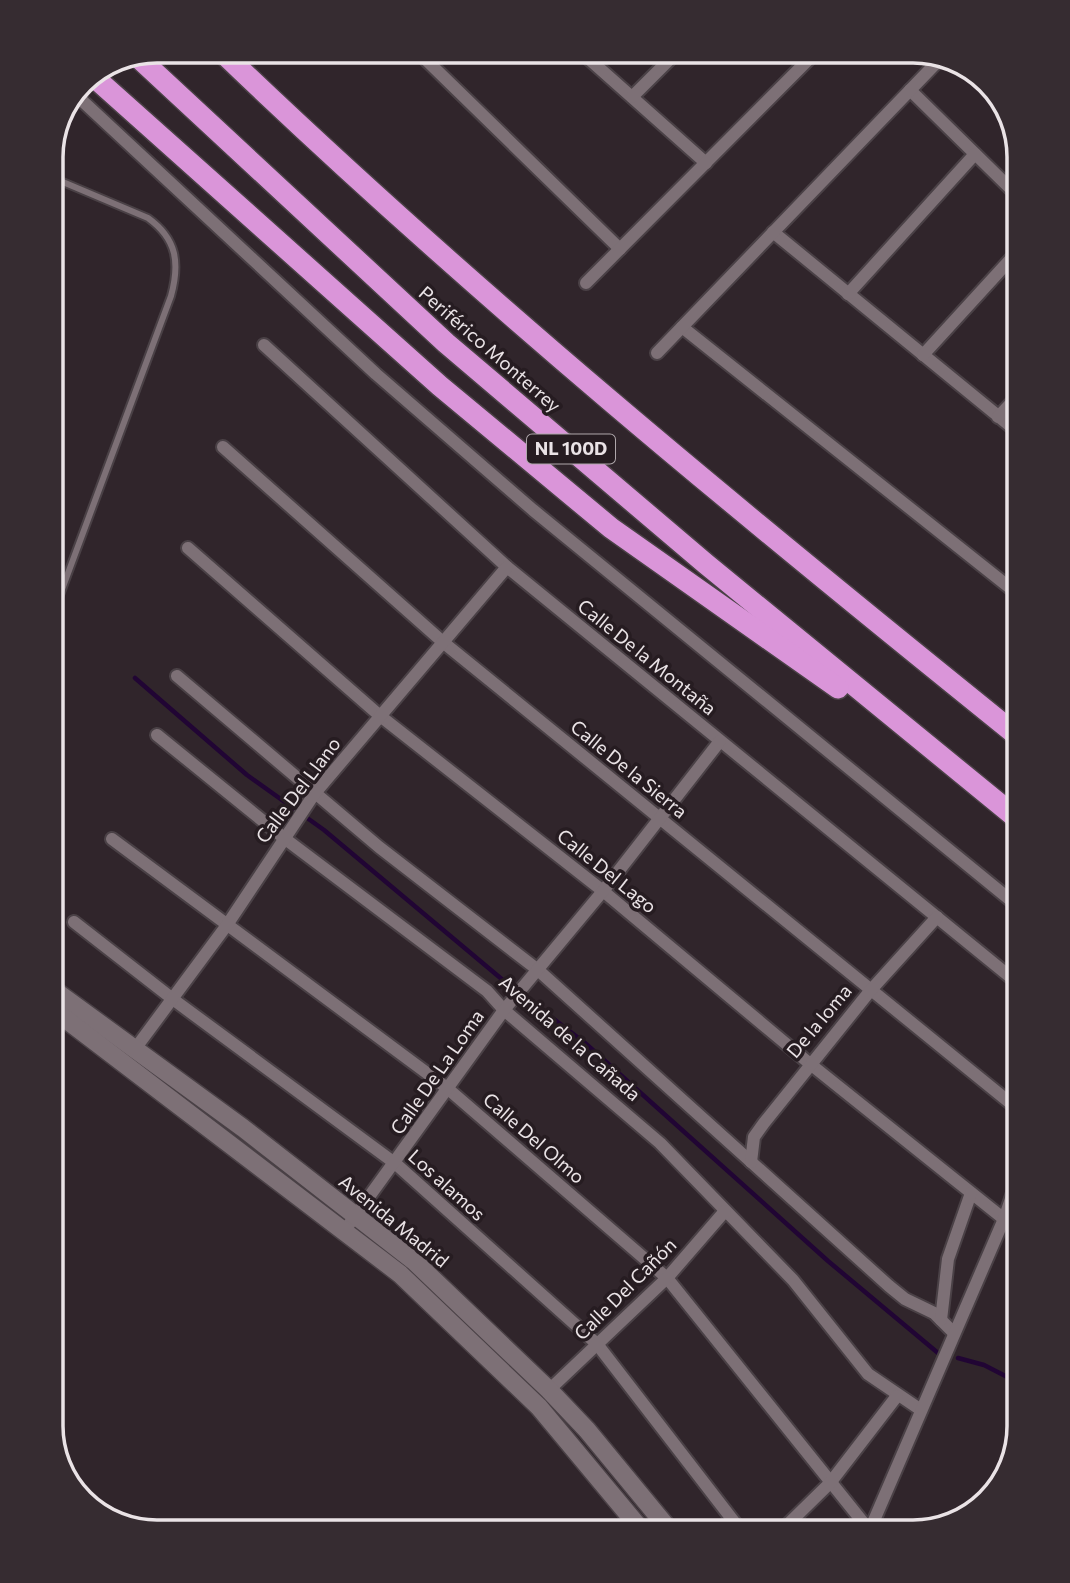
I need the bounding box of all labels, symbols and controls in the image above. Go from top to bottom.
street label: Periférico Monterrey [415,281,566,417]
road number: NL 100D [527,434,615,463]
street label: Calle De la Montaña [574,594,721,719]
street label: Calle De la Sierra [566,715,692,823]
street label: Calle Del Llano [250,732,345,847]
street label: Calle Del Lago [553,824,662,918]
street label: Avenida de la Cañada [495,970,646,1105]
street label: De la loma [781,979,856,1062]
street label: Calle De La Loma [385,1005,488,1139]
street label: Calle Del Olmo [479,1087,590,1188]
street label: Los alamos [404,1144,490,1225]
street label: Avenida Madrid [335,1169,454,1272]
street label: Calle Del Cañón [569,1233,680,1344]

